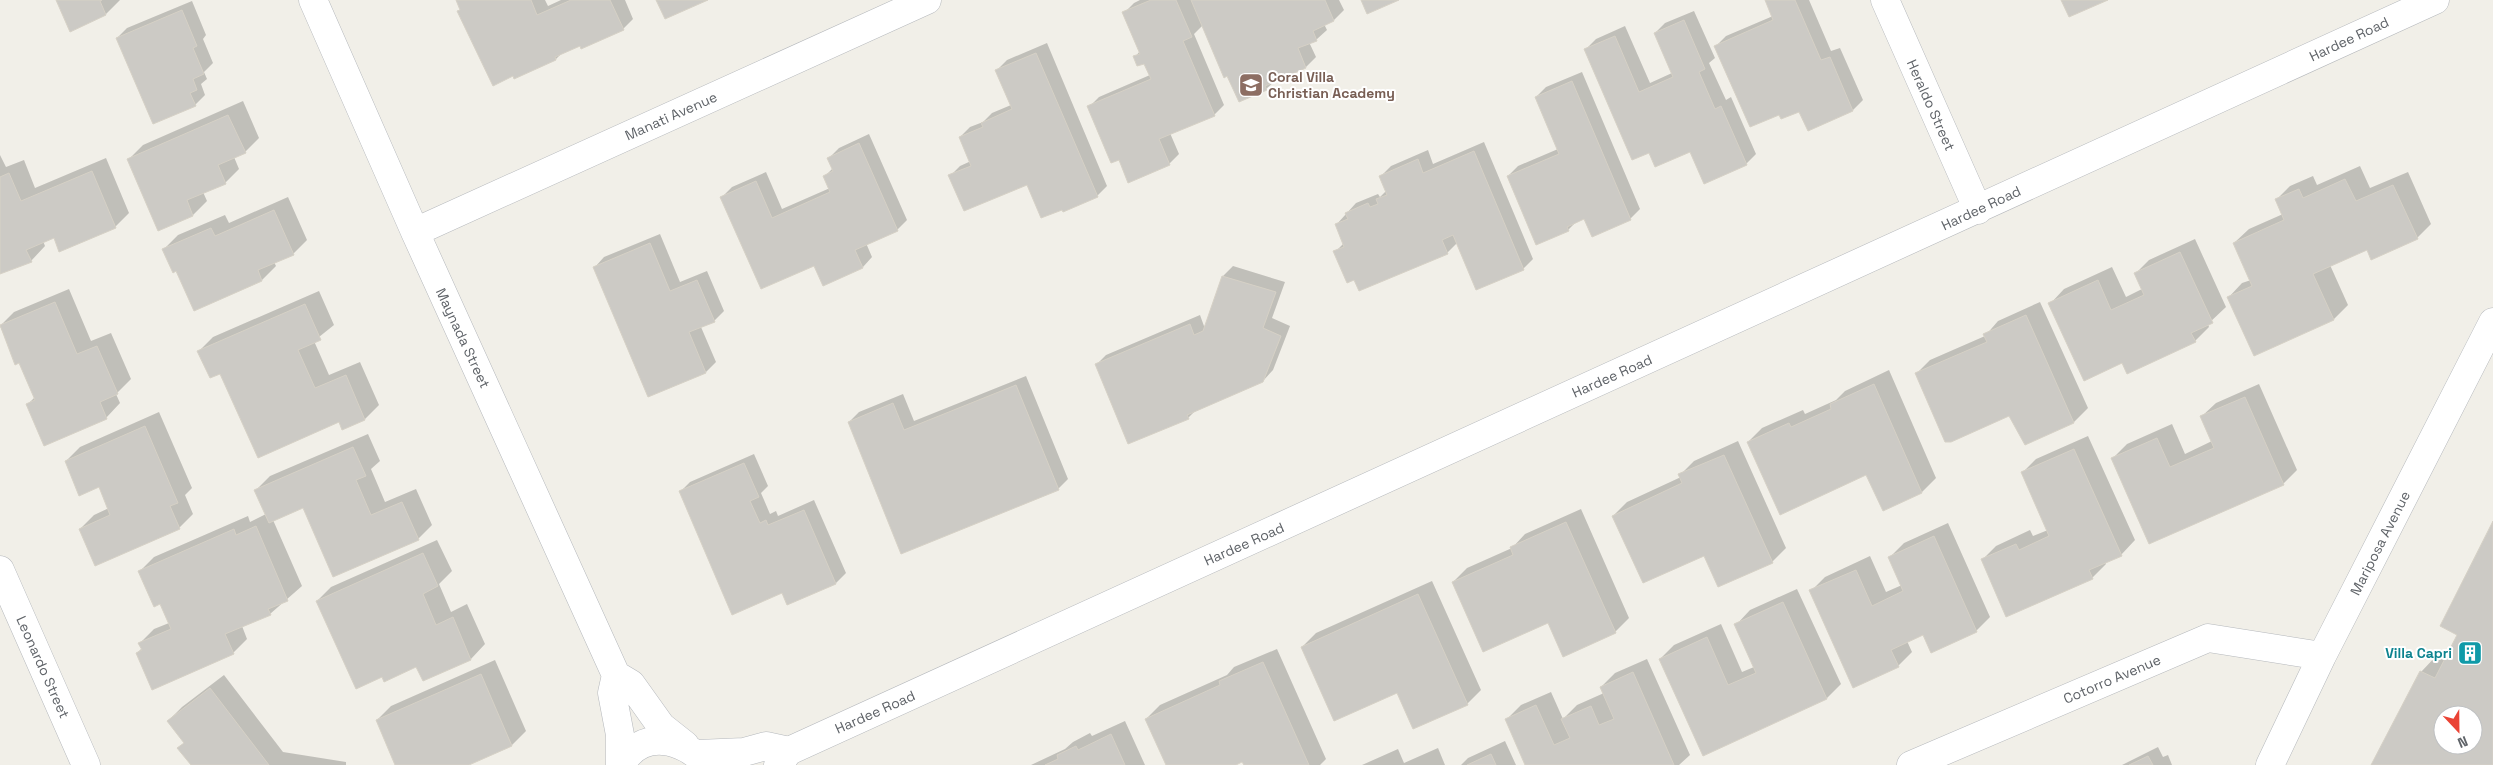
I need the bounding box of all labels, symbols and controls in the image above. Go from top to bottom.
street label: Hardee Road [2306,13,2392,65]
street label: Heraldo Street [1903,57,1959,153]
place label: Coral Villa Christian Academy [1268,68,1395,102]
school or university icon: Coral Villa Christian Academy [1238,72,1264,98]
street label: Manati Avenue [622,88,720,144]
street label: Hardee Road [1938,182,2024,234]
street label: Maynada Street [432,285,494,391]
street label: Hardee Road [1569,350,1655,402]
street label: Mariposa Avenue [2346,488,2414,598]
street label: Hardee Road [1201,518,1287,570]
street label: Leonardo Street [12,613,74,721]
building icon: Villa Capri [2457,640,2483,666]
place label: Villa Capri [2385,644,2452,662]
street label: Cotorro Avenue [2061,650,2163,708]
street label: Hardee Road [832,686,918,738]
north arrow [2433,705,2483,755]
text: N [2455,732,2471,752]

